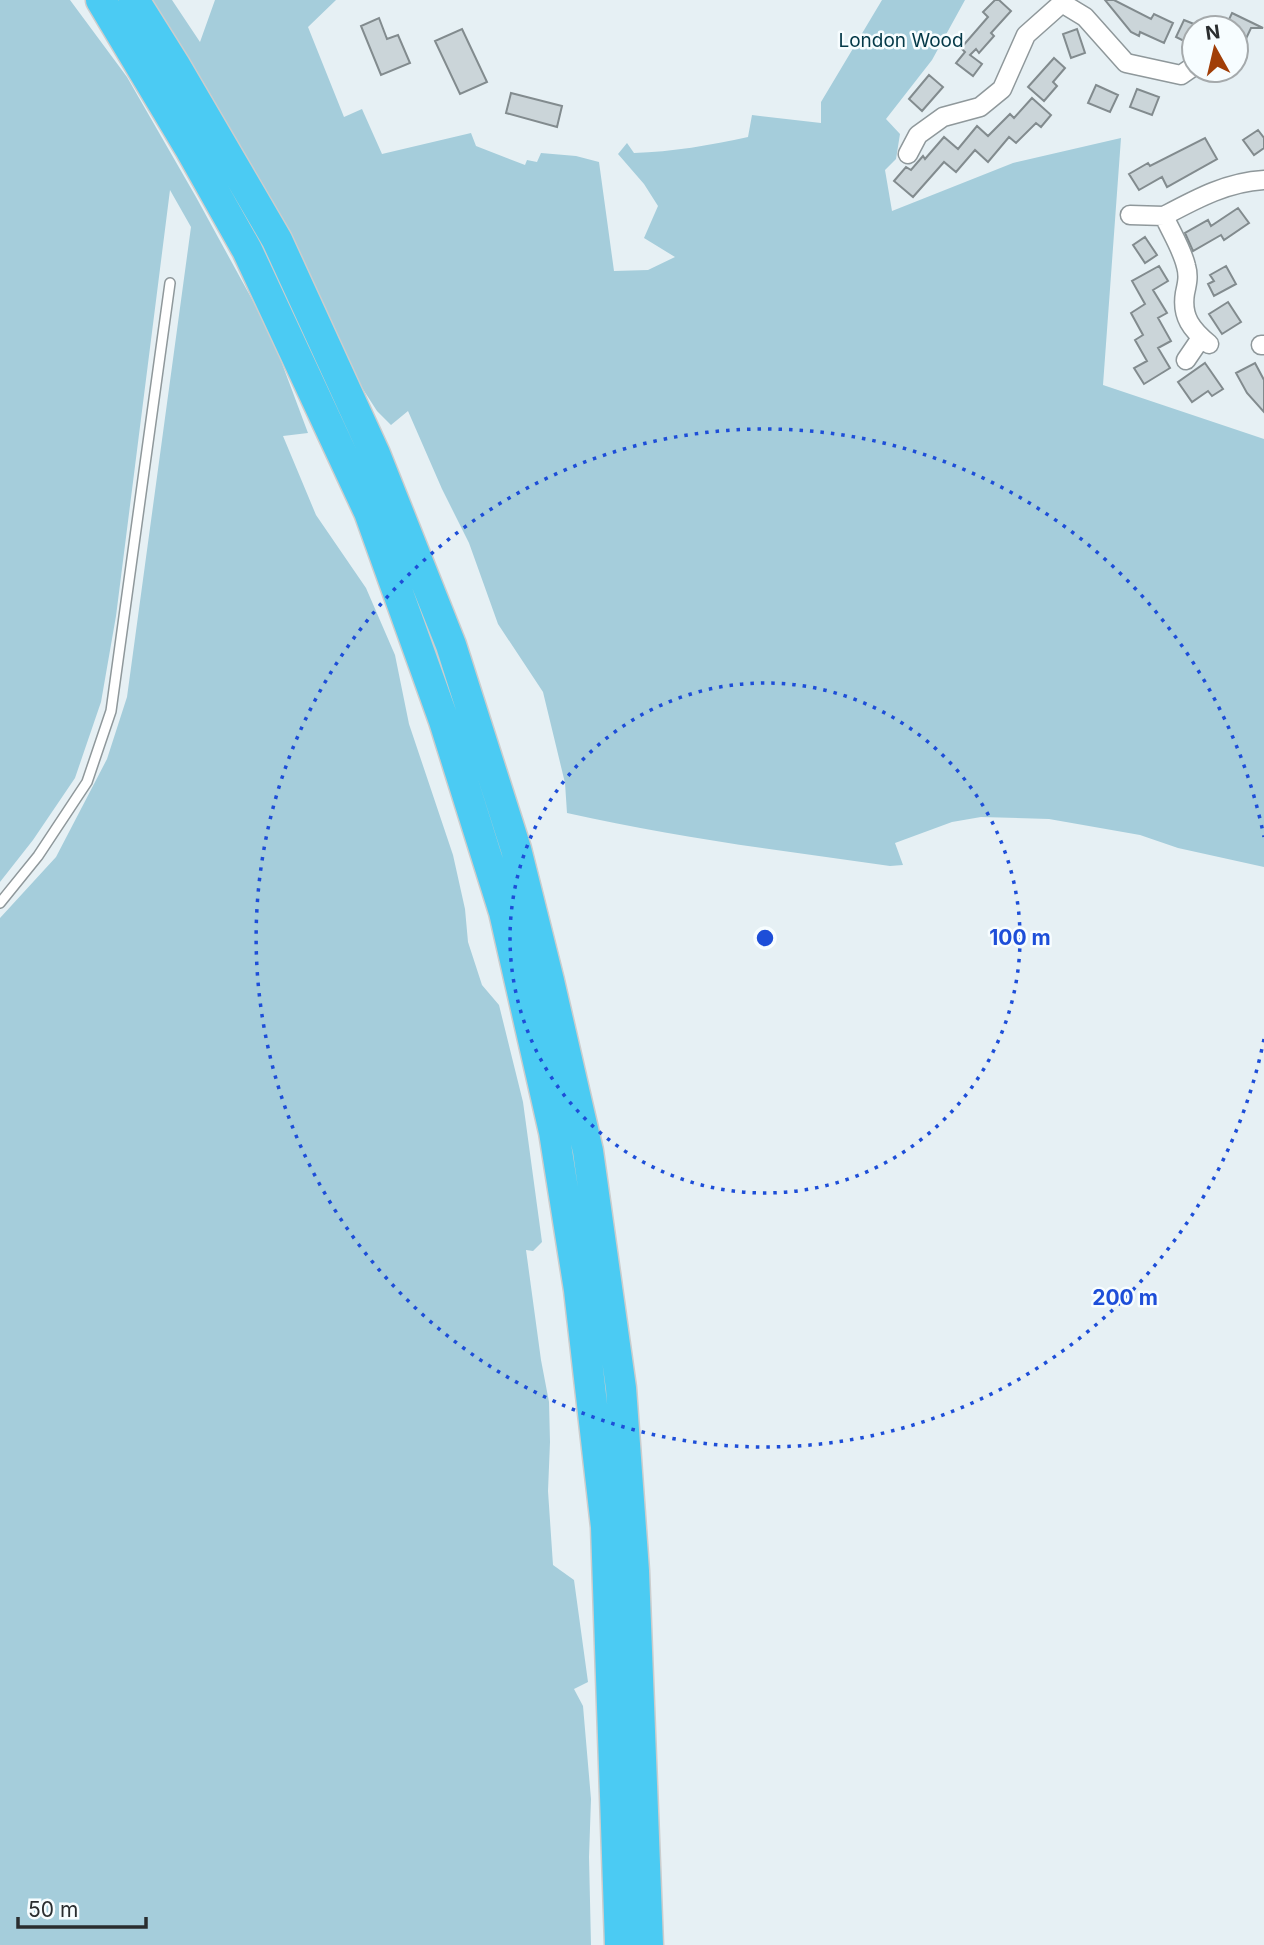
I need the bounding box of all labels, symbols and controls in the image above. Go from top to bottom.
north arrow [1180,14,1250,84]
text: N [1204,20,1221,45]
park label: London Wood [838,29,964,52]
text: 100 m [989,925,1051,950]
centre of rings [753,926,777,950]
text: 200 m [1092,1285,1158,1310]
scale bar [18,1885,145,1929]
text: 50 m [28,1897,78,1922]

